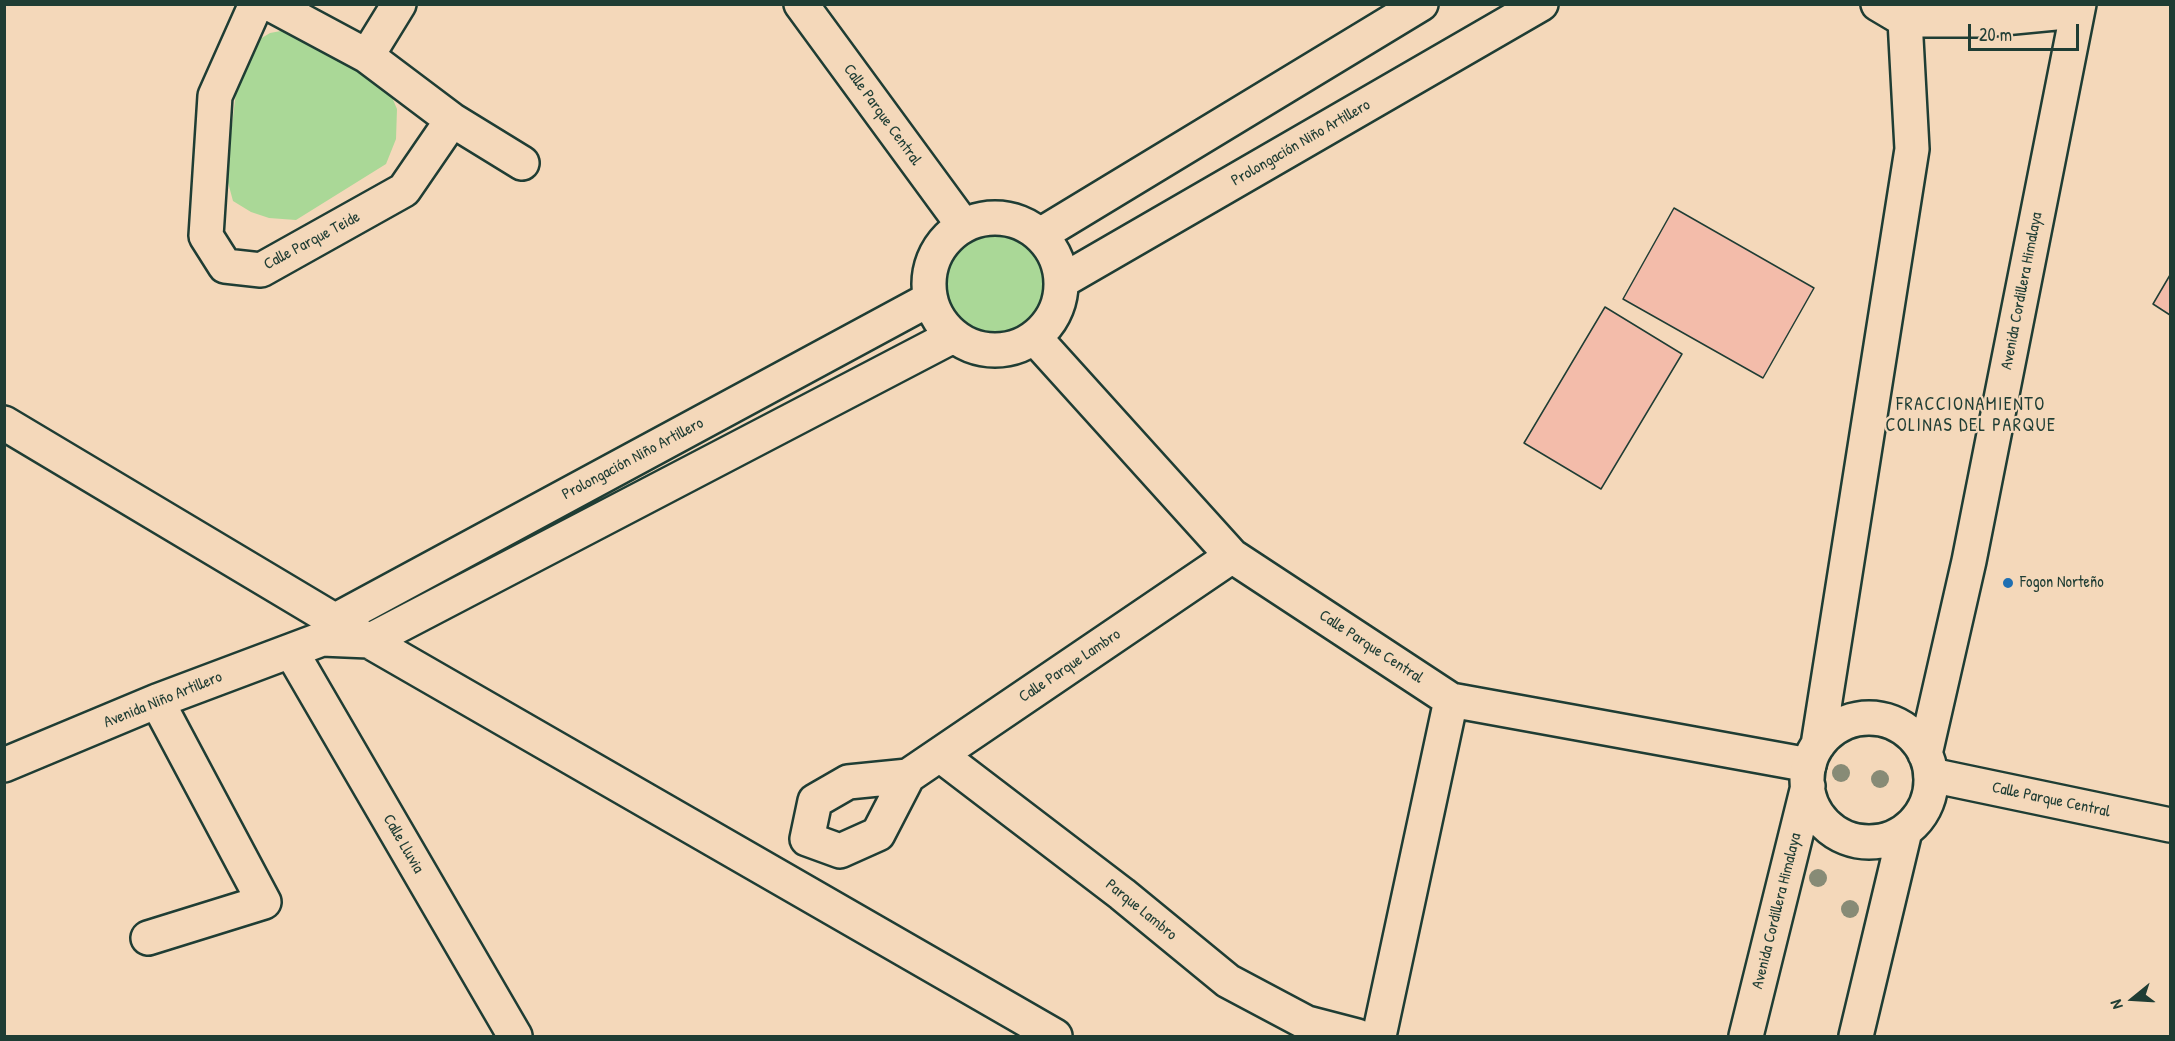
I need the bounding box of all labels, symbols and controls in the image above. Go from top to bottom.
scale bar [1971,12,2082,50]
text: 20 m [1979,22,2012,47]
street label: Calle Parque Central [839,61,925,169]
street label: Prolongación Niño Artillero [1228,95,1374,191]
street label: Calle Parque Teide [261,208,363,274]
street label: Avenida Cordillera Himalaya [1997,211,2047,371]
district label: FRACCIONAMIENTO COLINAS DEL PARQUE [1885,394,2057,436]
street label: Prolongación Niño Artillero [559,414,707,504]
place label: Fogon Norteño [2020,573,2104,593]
marker: Fogon Norteño [2001,576,2015,590]
street label: Calle Parque Central [1315,606,1427,688]
street label: Calle Parque Lambro [1016,625,1124,707]
street label: Avenida Niño Artillero [101,668,225,732]
street label: Calle Parque Central [1990,778,2112,822]
street label: Calle Lluvia [378,811,428,877]
street label: Avenida Cordillera Himalaya [1748,831,1806,991]
street label: Parque Lambro [1101,875,1181,945]
north arrow [2103,969,2163,1029]
text: N [2104,997,2128,1012]

